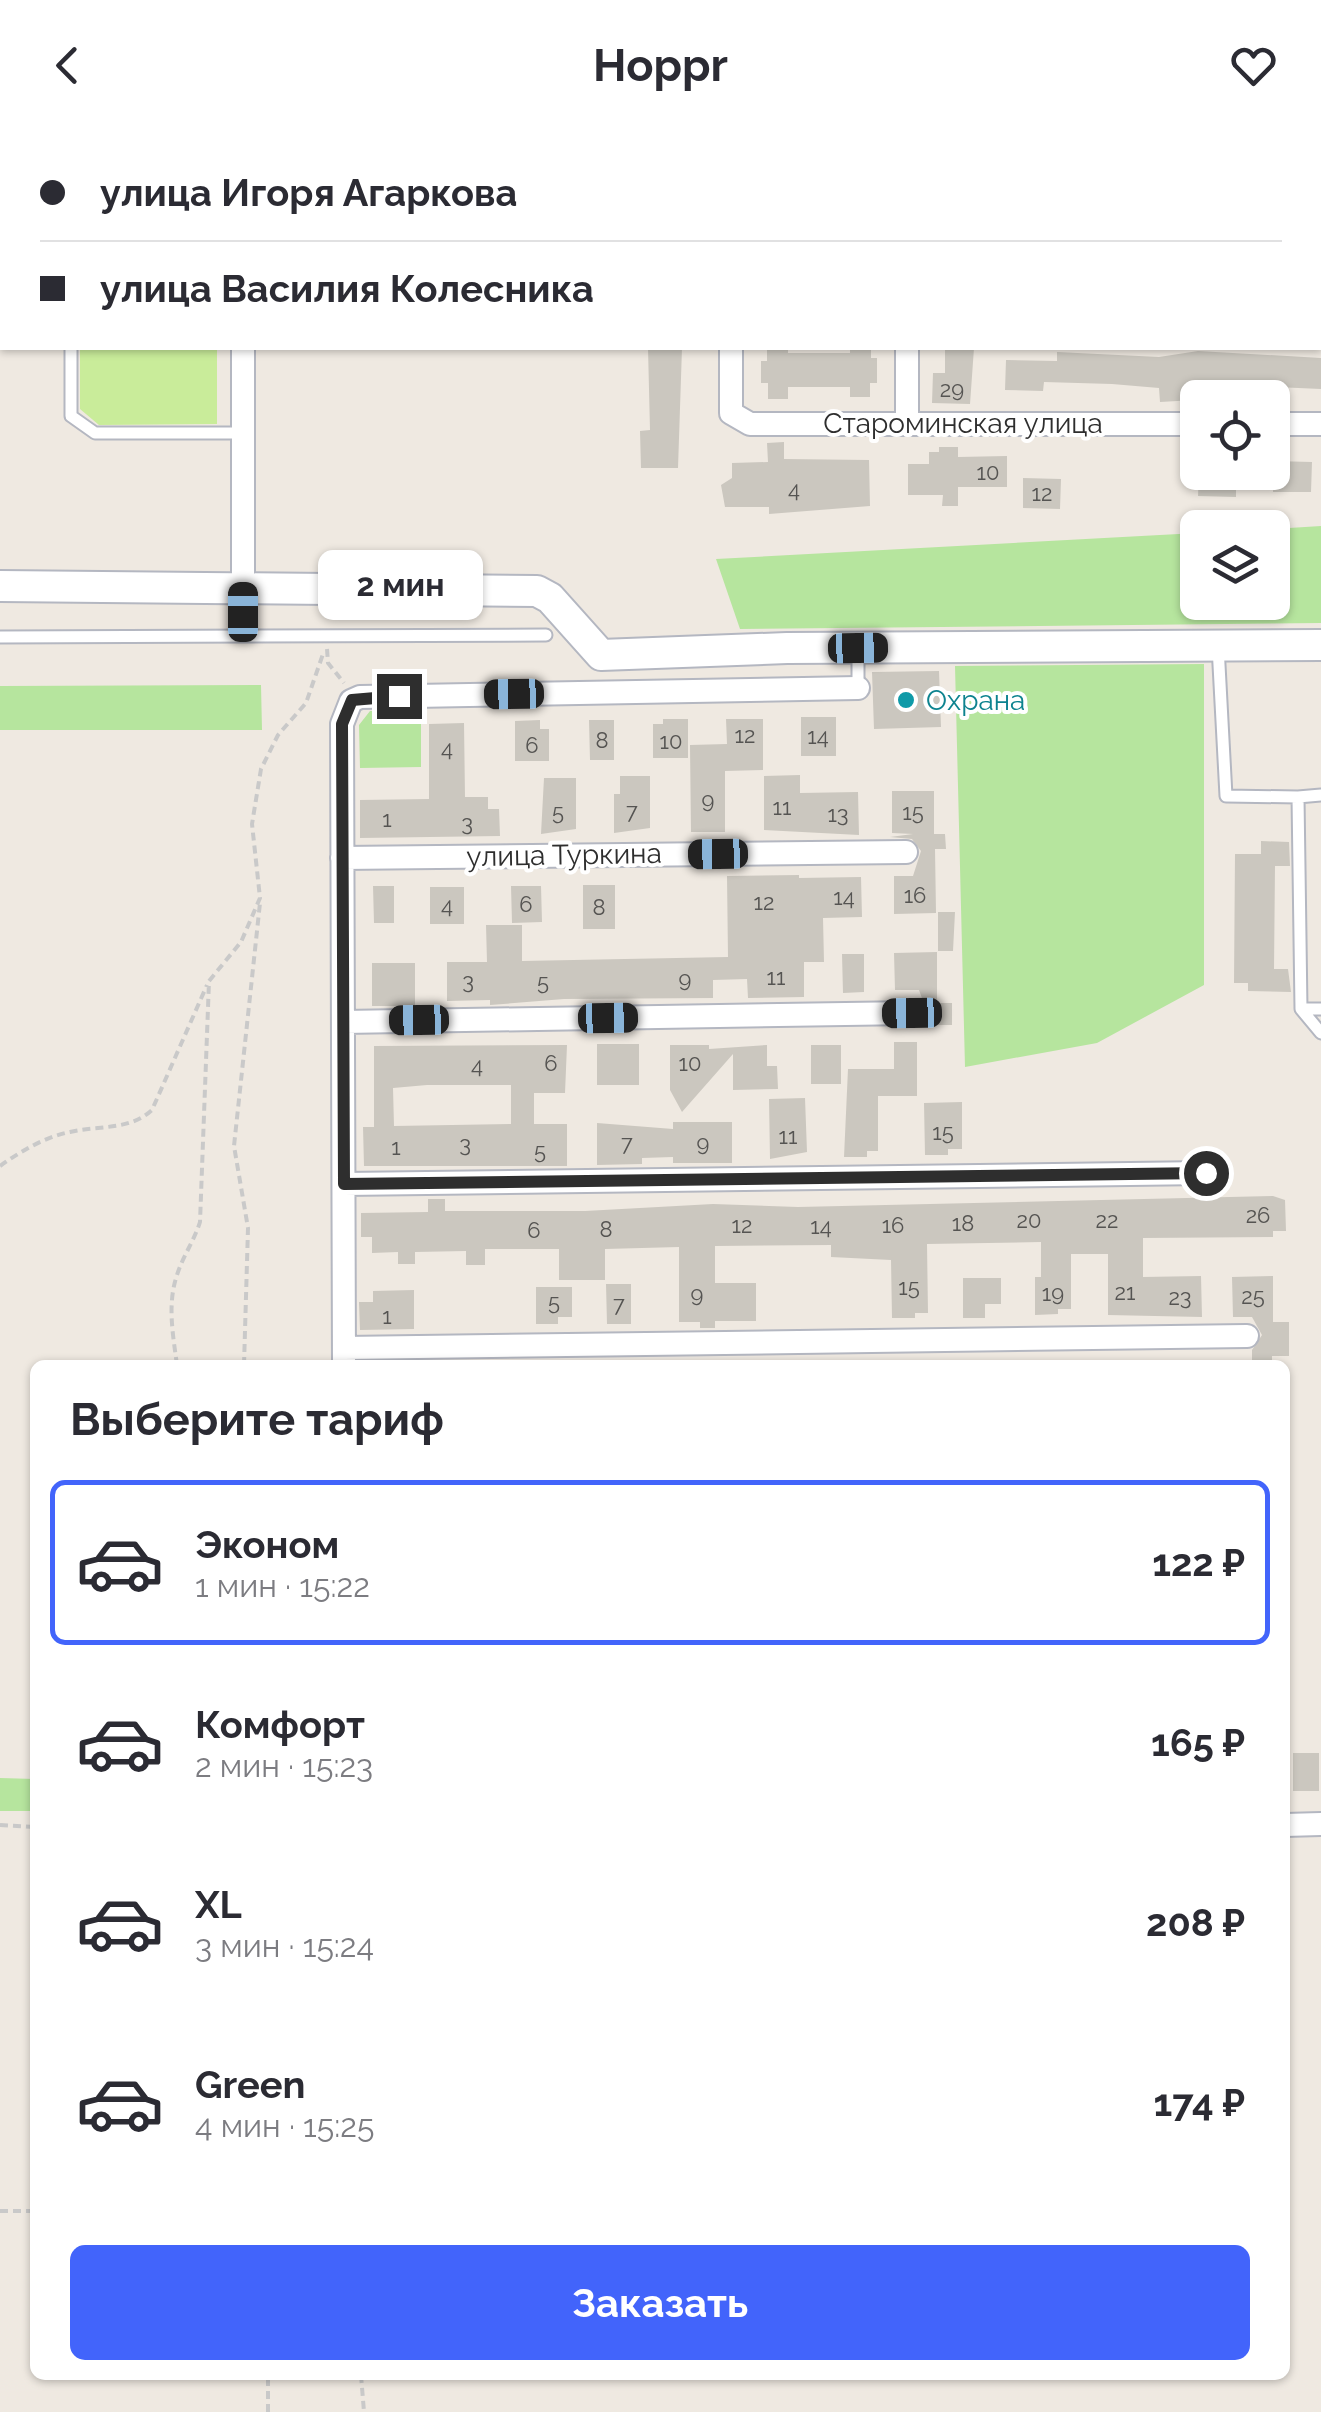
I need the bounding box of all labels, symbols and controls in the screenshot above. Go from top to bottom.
icon: back [40,38,95,93]
icon: heart [1226,38,1281,93]
text: Hoppr [593,39,728,92]
text: улица Игоря Агаркова [100,170,517,215]
text: улица Василия Колесника [100,266,594,311]
house number: 29 [940,376,964,402]
map controls [1180,380,1290,620]
button: locate [1180,380,1290,490]
street label: Староминская улица [823,407,1103,440]
house number: 10 [977,459,999,485]
house number: 4 [788,476,800,502]
house number: 12 [1032,480,1052,506]
button: layers [1180,510,1290,620]
callout: 2 мин [316,551,482,621]
text: 2 мин [356,566,445,603]
car [228,582,258,642]
car [828,632,888,664]
route end [377,674,422,719]
car [484,678,544,710]
place label: Охрана [926,684,1025,717]
marker: Охрана [895,689,917,711]
house number: 12 [735,722,755,748]
house number: 14 [807,723,829,749]
house number: 8 [595,727,609,753]
house number: 10 [660,728,682,754]
house number: 6 [525,732,539,758]
house number: 4 [441,735,453,761]
house number: 9 [702,787,714,813]
house number: 11 [773,794,791,820]
house number: 7 [626,798,638,824]
house number: 5 [552,799,564,825]
house number: 15 [902,799,924,825]
house number: 13 [827,801,849,827]
house number: 1 [382,806,392,832]
house number: 3 [461,810,473,836]
street label: улица Туркина [466,837,662,873]
car [688,838,748,870]
house number: 16 [904,882,926,908]
house number: 14 [833,884,855,910]
house number: 12 [754,889,774,915]
house number: 6 [519,891,533,917]
house number: 4 [441,892,453,918]
house number: 8 [592,894,606,920]
house number: 11 [767,964,785,990]
house number: 9 [679,966,691,992]
house number: 3 [462,968,474,994]
house number: 5 [537,969,549,995]
car [882,997,942,1029]
car [578,1002,638,1034]
car [389,1004,449,1036]
house number: 6 [544,1050,558,1076]
house number: 10 [679,1050,701,1076]
house number: 4 [471,1052,483,1078]
house number: 15 [932,1119,954,1145]
house number: 11 [779,1123,797,1149]
house number: 7 [621,1130,633,1156]
house number: 9 [697,1130,709,1156]
house number: 3 [459,1131,471,1157]
house number: 1 [391,1134,401,1160]
house number: 5 [534,1138,546,1164]
route start [1184,1151,1229,1196]
house number: 26 [1246,1202,1270,1228]
house number: 20 [1017,1207,1041,1233]
house number: 22 [1096,1207,1118,1233]
house number: 18 [952,1210,974,1236]
house number: 12 [732,1212,752,1238]
house number: 16 [882,1212,904,1238]
house number: 14 [810,1213,832,1239]
house number: 8 [599,1216,613,1242]
house number: 6 [527,1217,541,1243]
house number: 15 [898,1274,920,1300]
house number: 21 [1115,1279,1135,1305]
house number: 19 [1042,1280,1064,1306]
house number: 9 [691,1281,703,1307]
house number: 25 [1241,1283,1265,1309]
house number: 23 [1168,1284,1192,1310]
house number: 5 [548,1289,560,1315]
house number: 7 [613,1291,625,1317]
house number: 1 [382,1303,392,1329]
text: Выберите тариф [70,1393,444,1446]
icon: car [75,1518,165,1608]
text: Эконом [195,1522,339,1567]
text: 122 ₽ [1152,1540,1245,1585]
text: 1 мин · 15:22 [195,1567,370,1604]
icon: car [75,1698,165,1788]
text: Комфорт [195,1702,365,1747]
text: 165 ₽ [1151,1720,1245,1765]
text: 2 мин · 15:23 [195,1747,373,1784]
icon: car [75,1878,165,1968]
text: XL [195,1882,242,1927]
text: 208 ₽ [1146,1900,1245,1945]
text: 3 мин · 15:24 [195,1927,374,1964]
icon: car [75,2058,165,2148]
text: Green [195,2062,305,2107]
text: 174 ₽ [1153,2080,1245,2125]
text: 4 мин · 15:25 [195,2107,374,2144]
button: Заказать [70,2245,1250,2360]

